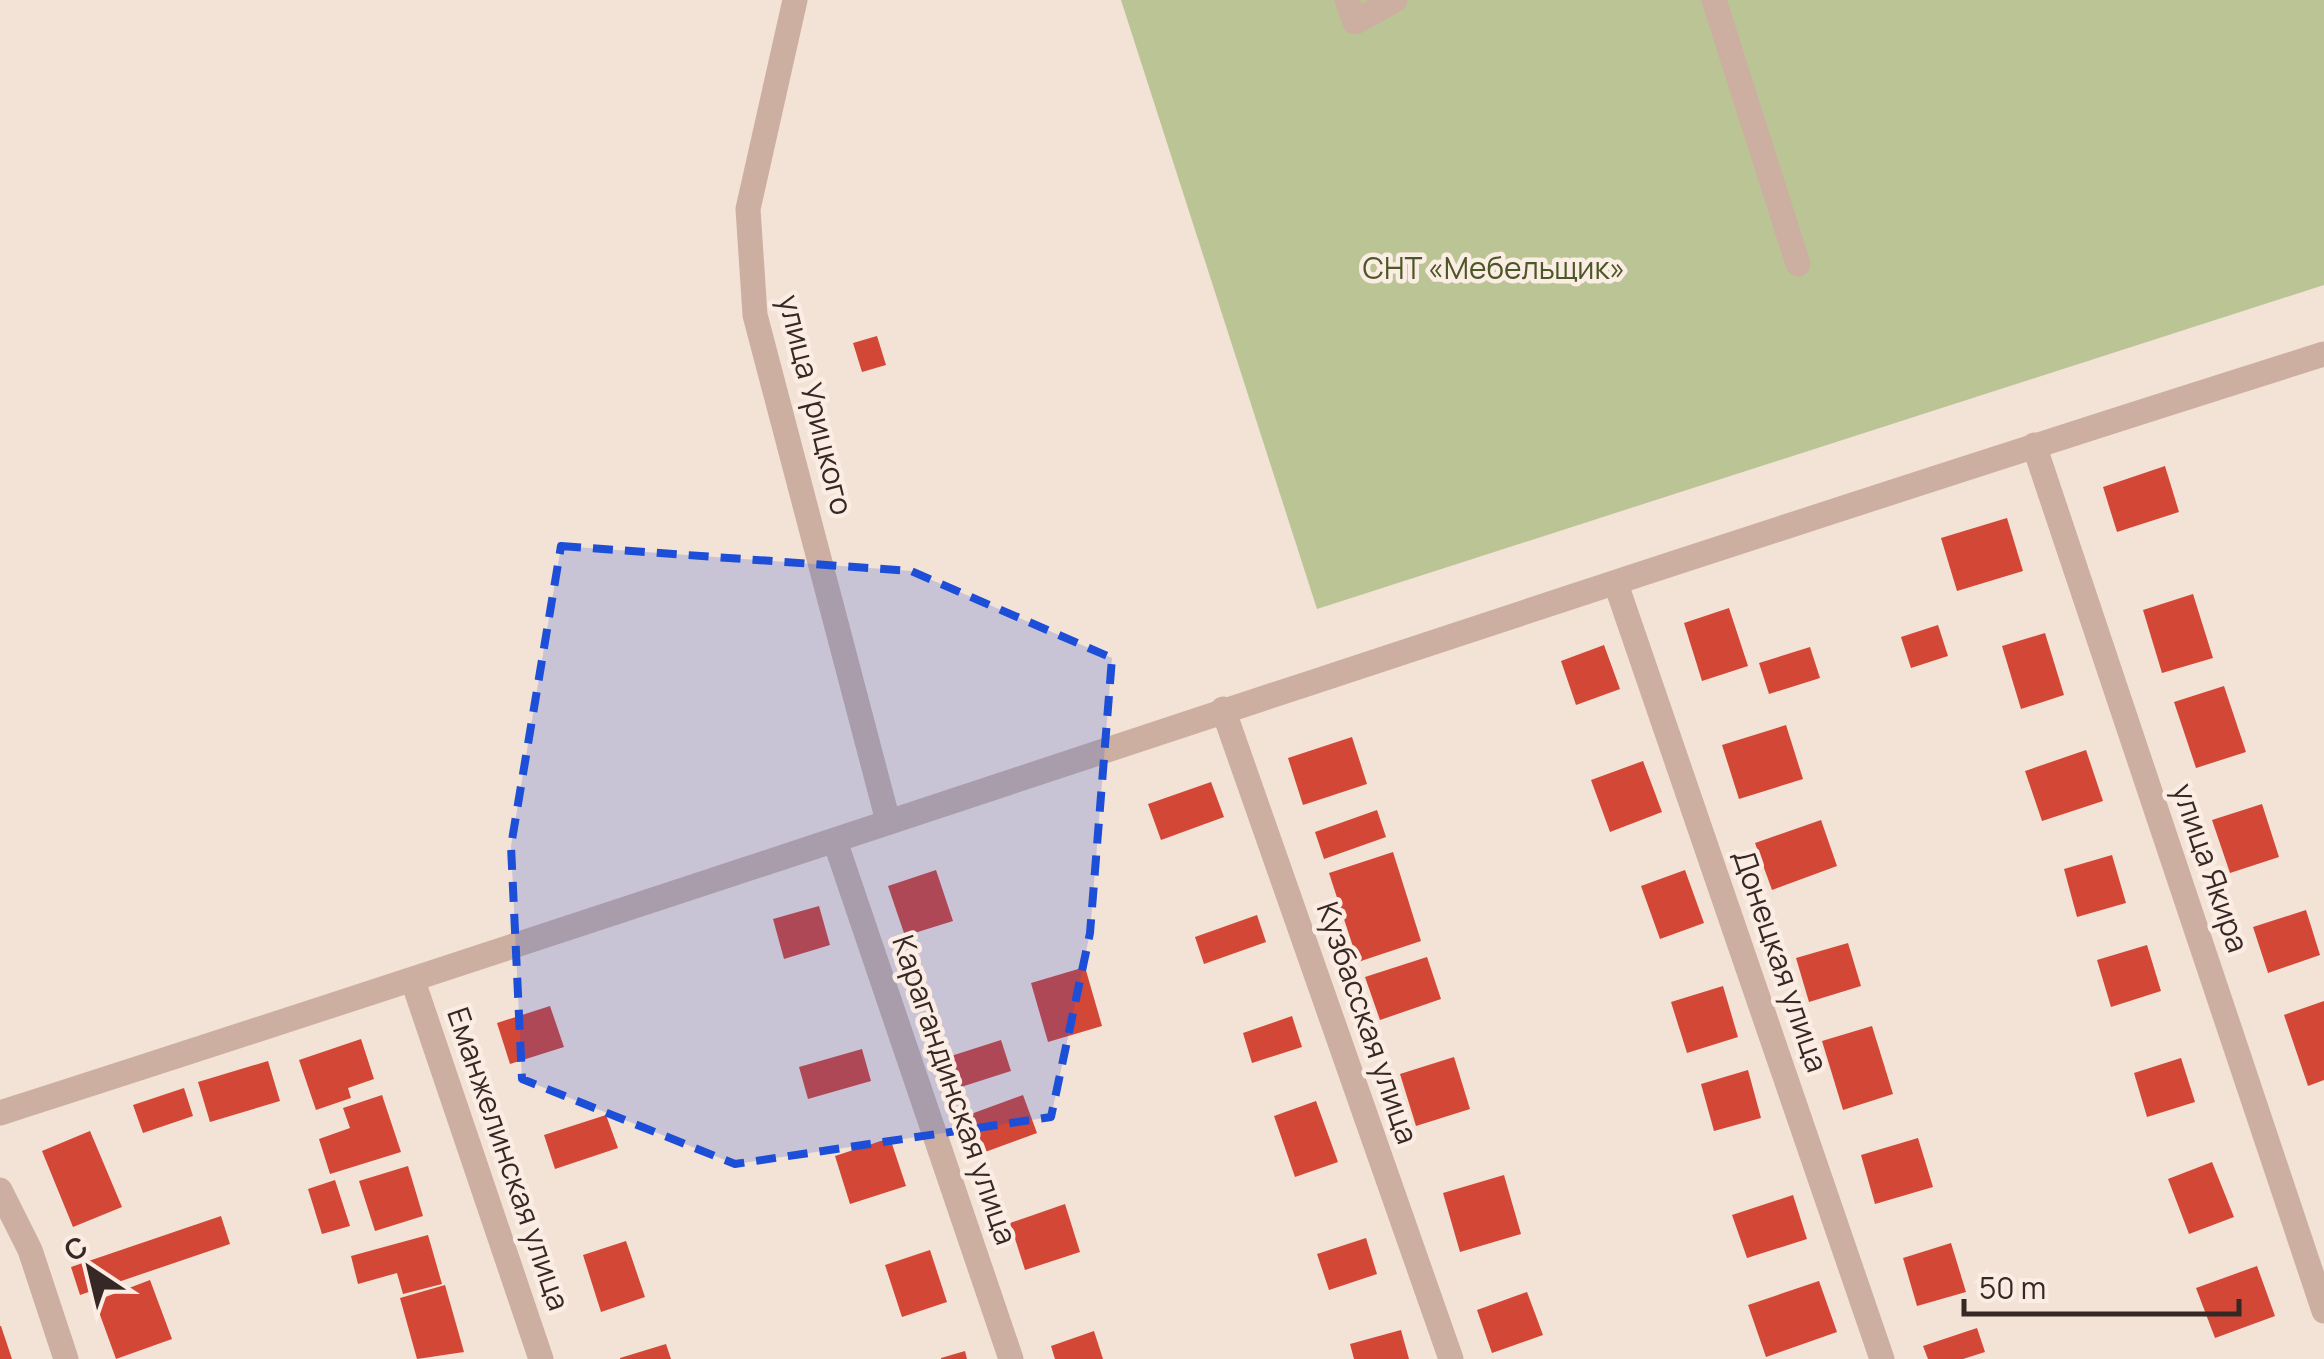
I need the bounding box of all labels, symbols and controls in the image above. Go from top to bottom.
park label: СНТ «Мебельщик» [1363,247,1625,288]
street label: улица Урицкого [769,290,864,519]
street label: улица Якира [2163,778,2259,957]
street label: Донецкая улица [1724,844,1839,1077]
street label: Кузбасская улица [1308,896,1429,1149]
street label: Карагандинская улица [883,929,1028,1250]
street label: Еманжелинская улица [438,1002,581,1315]
north arrow [40,1219,140,1319]
text: С [56,1226,94,1269]
scale bar [1964,1254,2239,1316]
text: 50 m [1979,1267,2046,1308]

